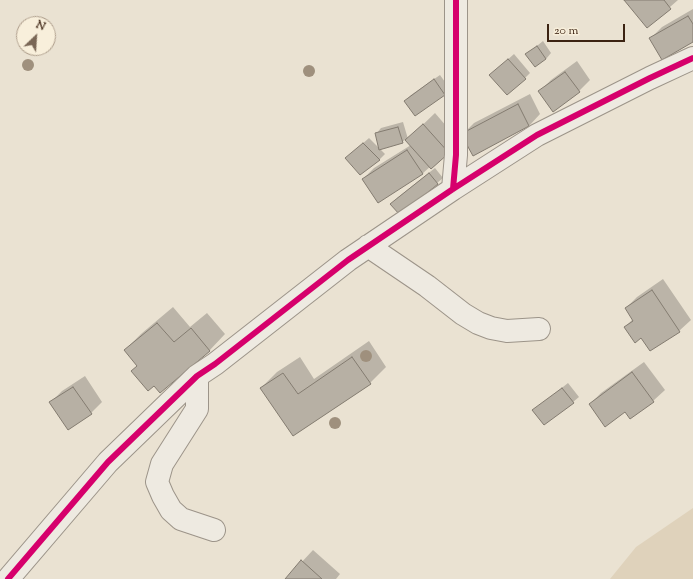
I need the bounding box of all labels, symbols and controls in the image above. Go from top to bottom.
north arrow [16,16,56,56]
scale bar [549,16,627,42]
text: N [33,17,48,35]
text: 20 m [554,22,578,40]

